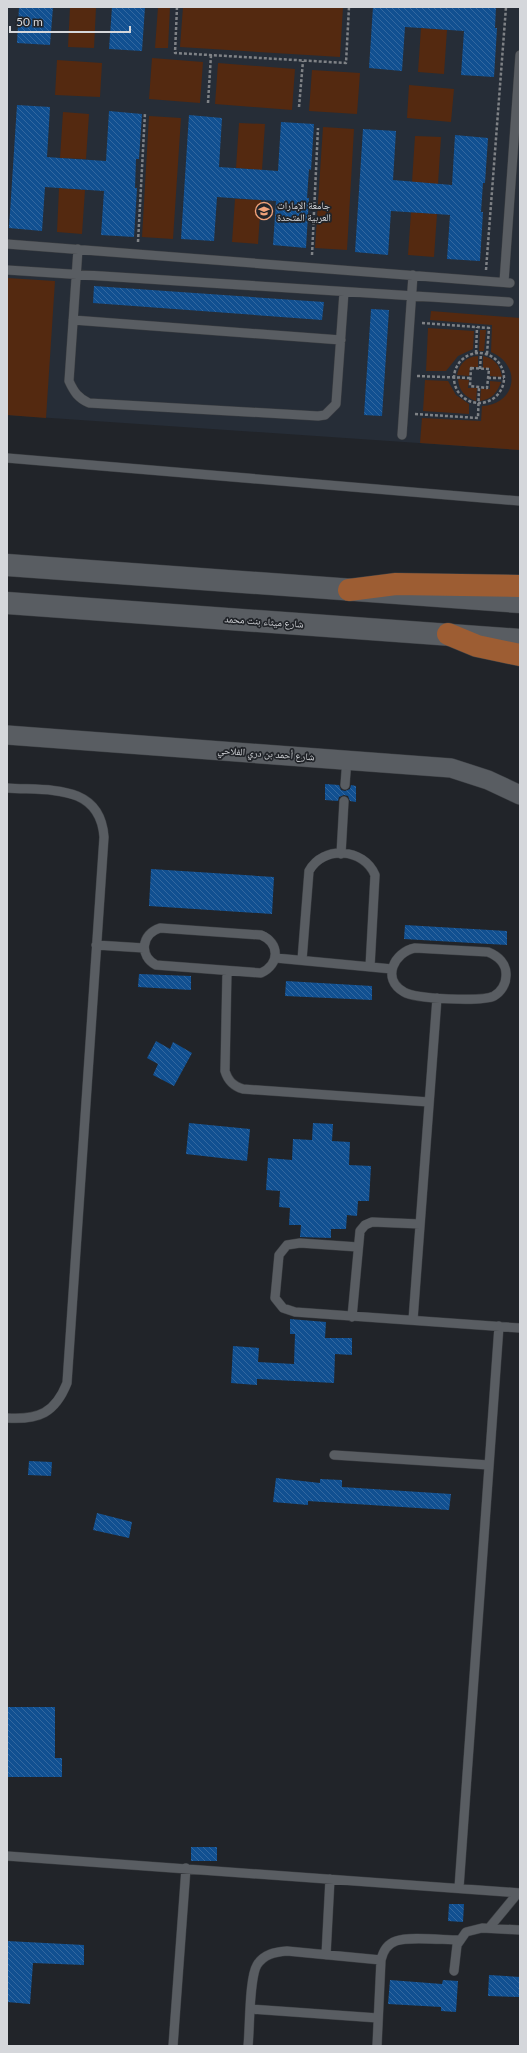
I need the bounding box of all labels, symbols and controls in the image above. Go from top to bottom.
scale bar [10,8,130,34]
text: 50 m [16,14,43,29]
place label: جامعة الإمارات العربية المتحدة [277,199,331,223]
school or university icon: جامعة الإمارات العربية المتحدة [254,201,274,221]
street label: شارع ميثاء بنت محمد [224,612,304,631]
street label: شارع أحمد بن دري الفلاحي [217,744,315,765]

